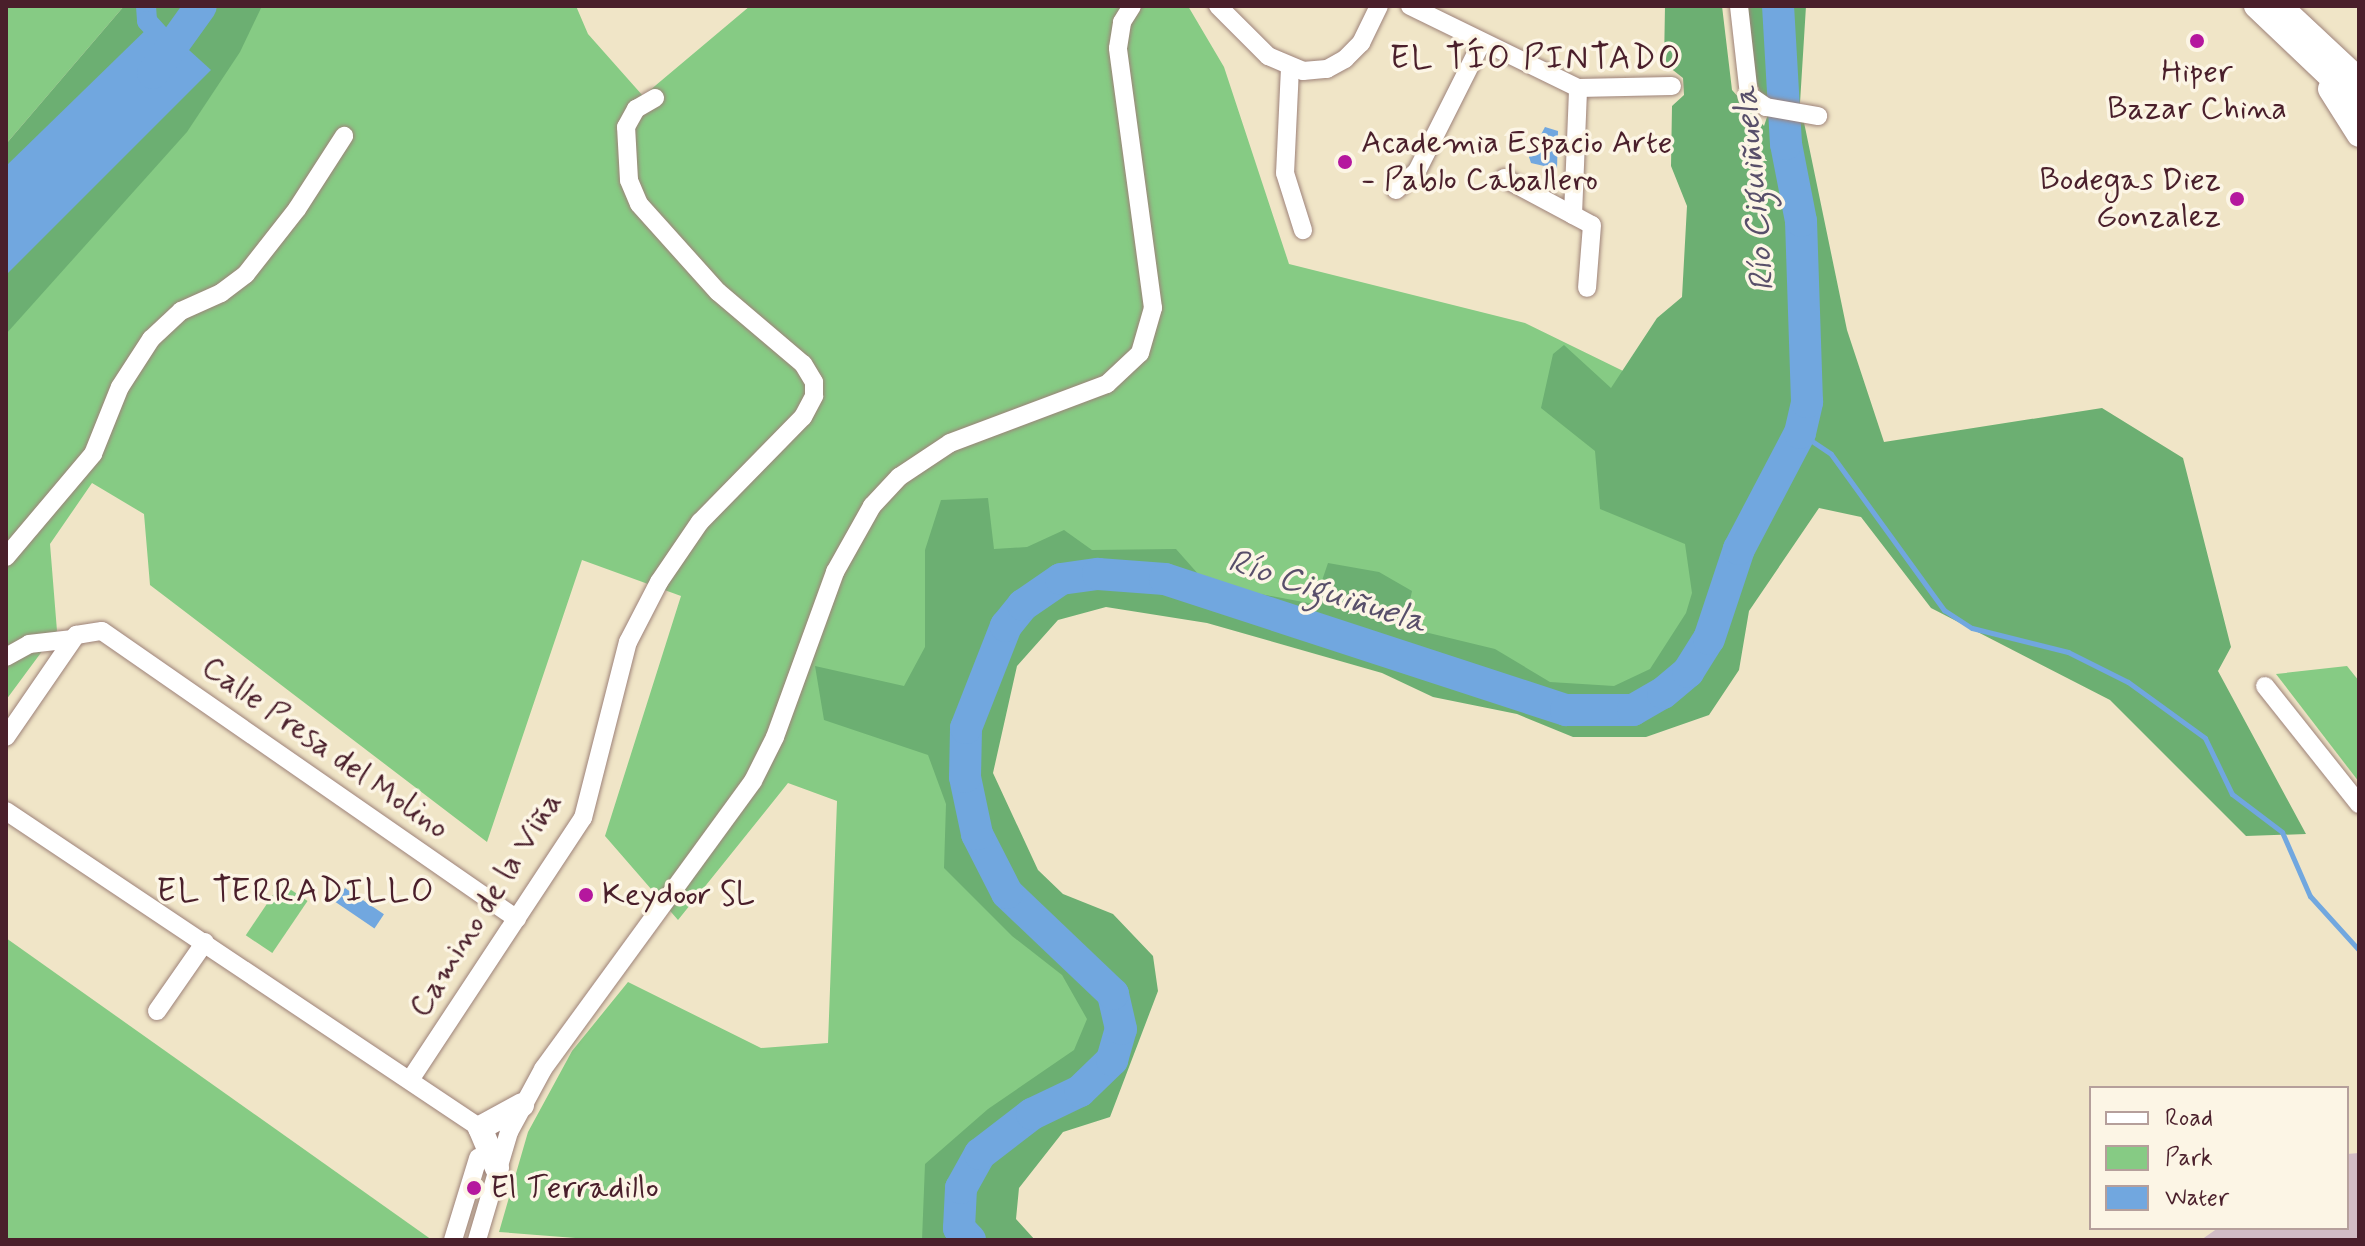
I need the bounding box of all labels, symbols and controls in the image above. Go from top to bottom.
marker: Hiper Bazar China [2188,32,2206,50]
district label: EL TÍO PINTADO [1389,39,1683,79]
place label: Hiper Bazar China [2107,54,2287,129]
water label: Río Ciguiñuela [1726,88,1784,290]
place label: Academia Espacio Arte - Pablo Caballero [1361,125,1672,200]
marker: Academia Espacio Arte - Pablo Caballero [1336,153,1354,171]
place label: Bodegas Diez Gonzalez [2037,162,2221,237]
marker: Bodegas Diez Gonzalez [2228,190,2246,208]
water label: Río Ciguiñuela [1226,542,1428,642]
street label: Calle Presa del Molino [192,647,458,849]
street label: Camino de la Viña [402,786,570,1024]
district label: EL TERRADILLO [161,872,431,912]
place label: Keydoor SL [602,876,754,914]
marker: Keydoor SL [577,886,595,904]
legend [2089,1086,2349,1230]
text: Road [2165,1103,2213,1134]
text: Park [2165,1143,2213,1174]
place label: El Terradillo [490,1169,647,1207]
marker: El Terradillo [465,1179,483,1197]
text: Water [2165,1183,2229,1214]

